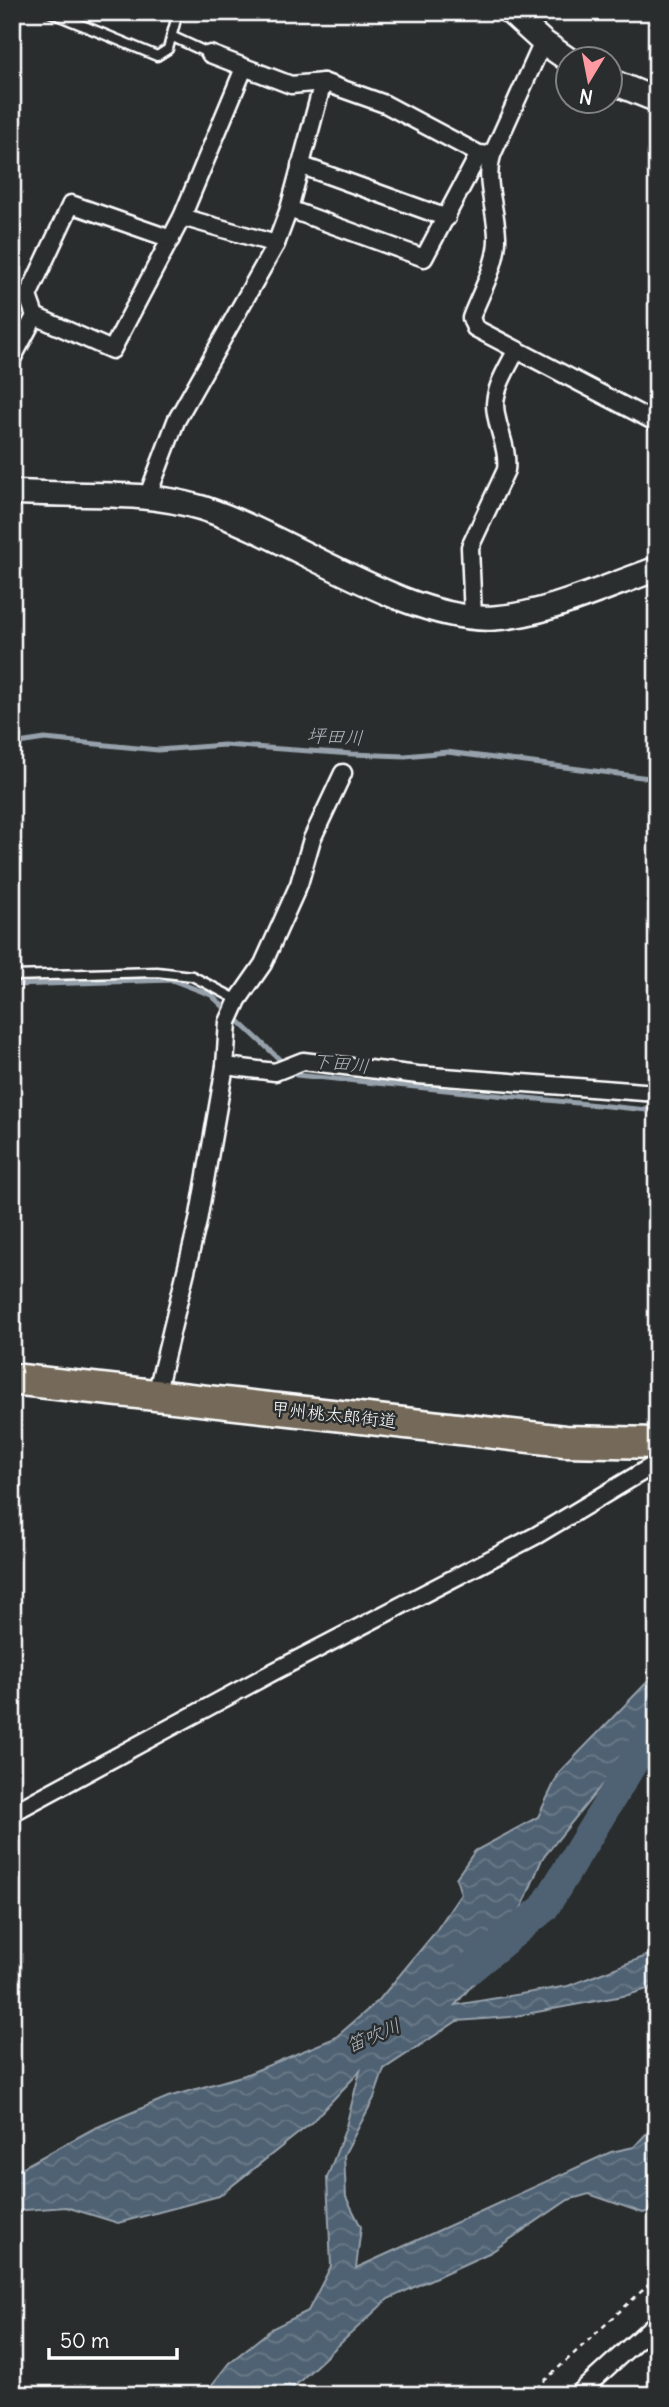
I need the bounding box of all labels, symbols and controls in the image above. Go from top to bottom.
north arrow [554,46,624,116]
text: N [577,84,595,110]
water label: 坪田川 [306,723,364,749]
water label: 下田川 [311,1048,371,1078]
street label: 甲州桃太郎街道 [270,1396,398,1433]
water label: 笛吹川 [342,2013,404,2057]
scale bar [49,2316,177,2360]
text: 50 m [60,2327,109,2354]

